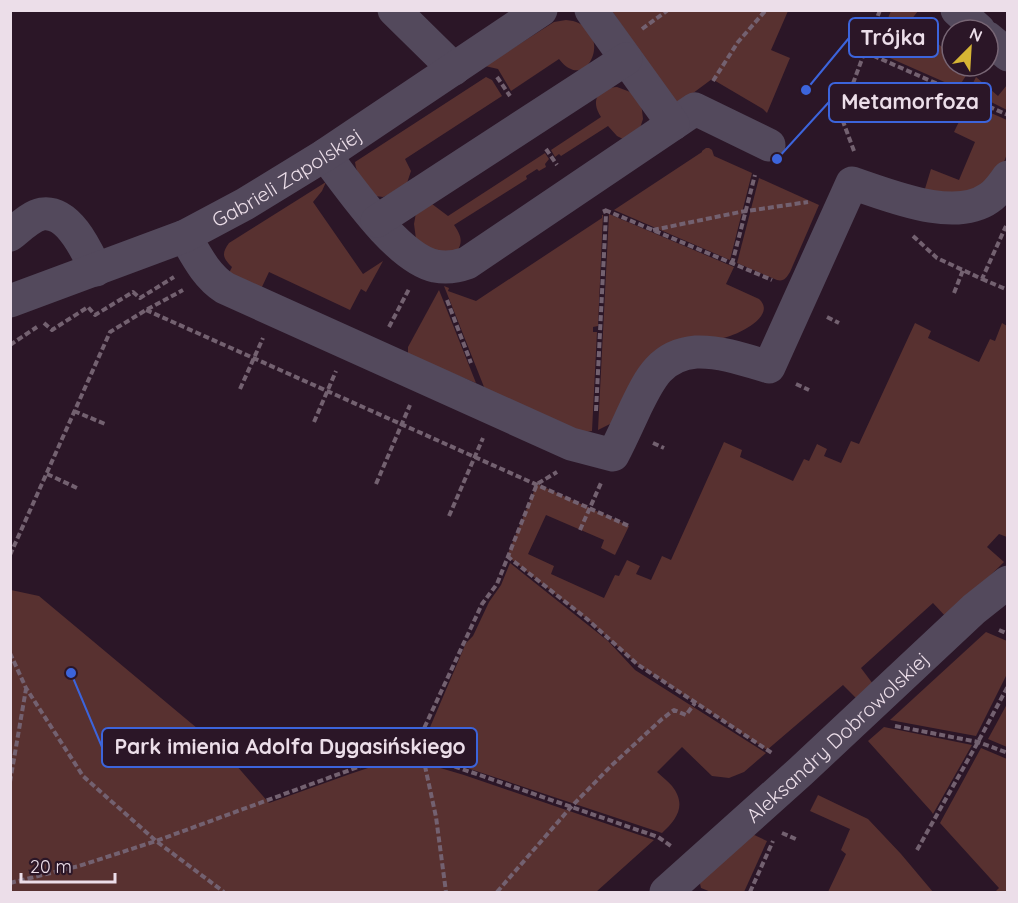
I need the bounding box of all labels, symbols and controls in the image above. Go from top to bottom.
callout: Trójka [849,18,938,57]
north arrow [940,18,1000,78]
text: N [967,23,986,46]
text: Trójka [861,24,925,50]
callout: Metamorfoza [829,83,991,122]
text: Metamorfoza [841,88,979,114]
street label: Gabrieli Zapolskiej [207,122,366,232]
street label: Aleksandry Dobrowolskiej [740,646,933,827]
callout: Park imienia Adolfa Dygasińskiego [102,728,477,767]
text: Park imienia Adolfa Dygasińskiego [114,733,466,759]
scale bar [21,846,116,884]
text: 20 m [30,855,72,878]

